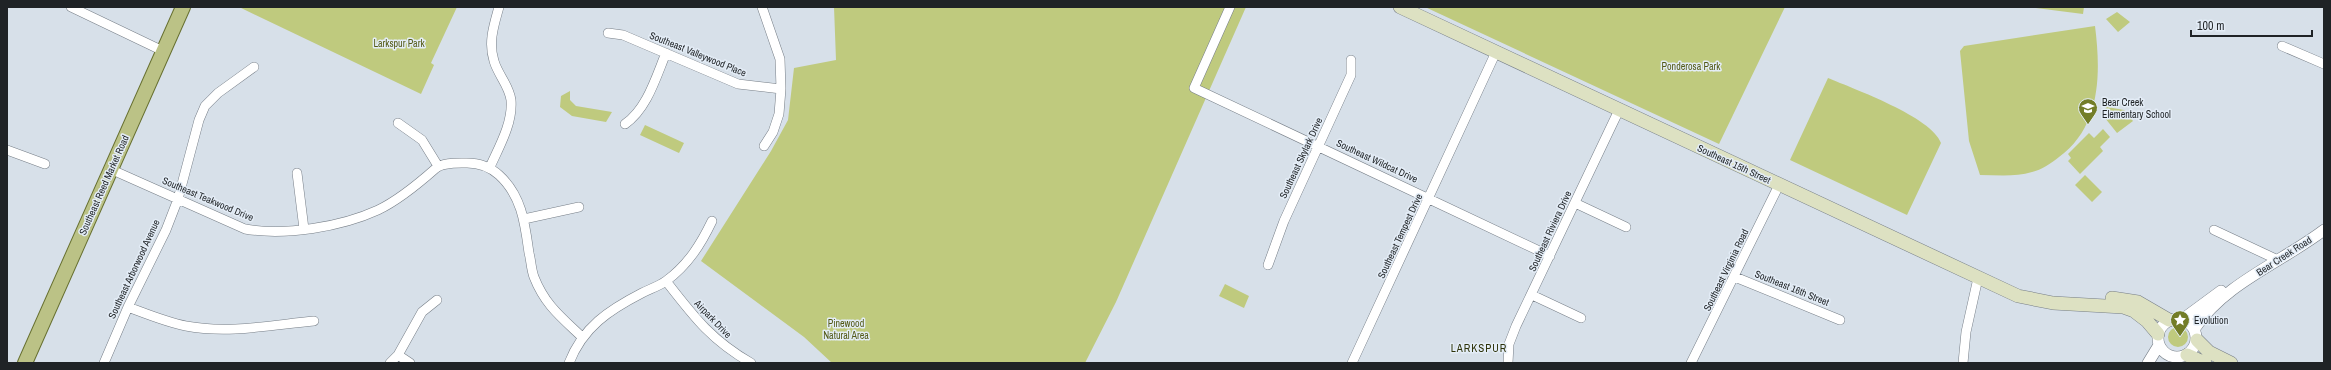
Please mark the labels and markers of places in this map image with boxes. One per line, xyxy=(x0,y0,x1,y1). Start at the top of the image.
place label: Bear Creek Elementary School xyxy=(2102,96,2171,121)
school or university icon: Bear Creek Elementary School xyxy=(2077,97,2099,125)
place icon: Evolution xyxy=(2169,309,2191,337)
place label: Evolution xyxy=(2194,314,2228,327)

